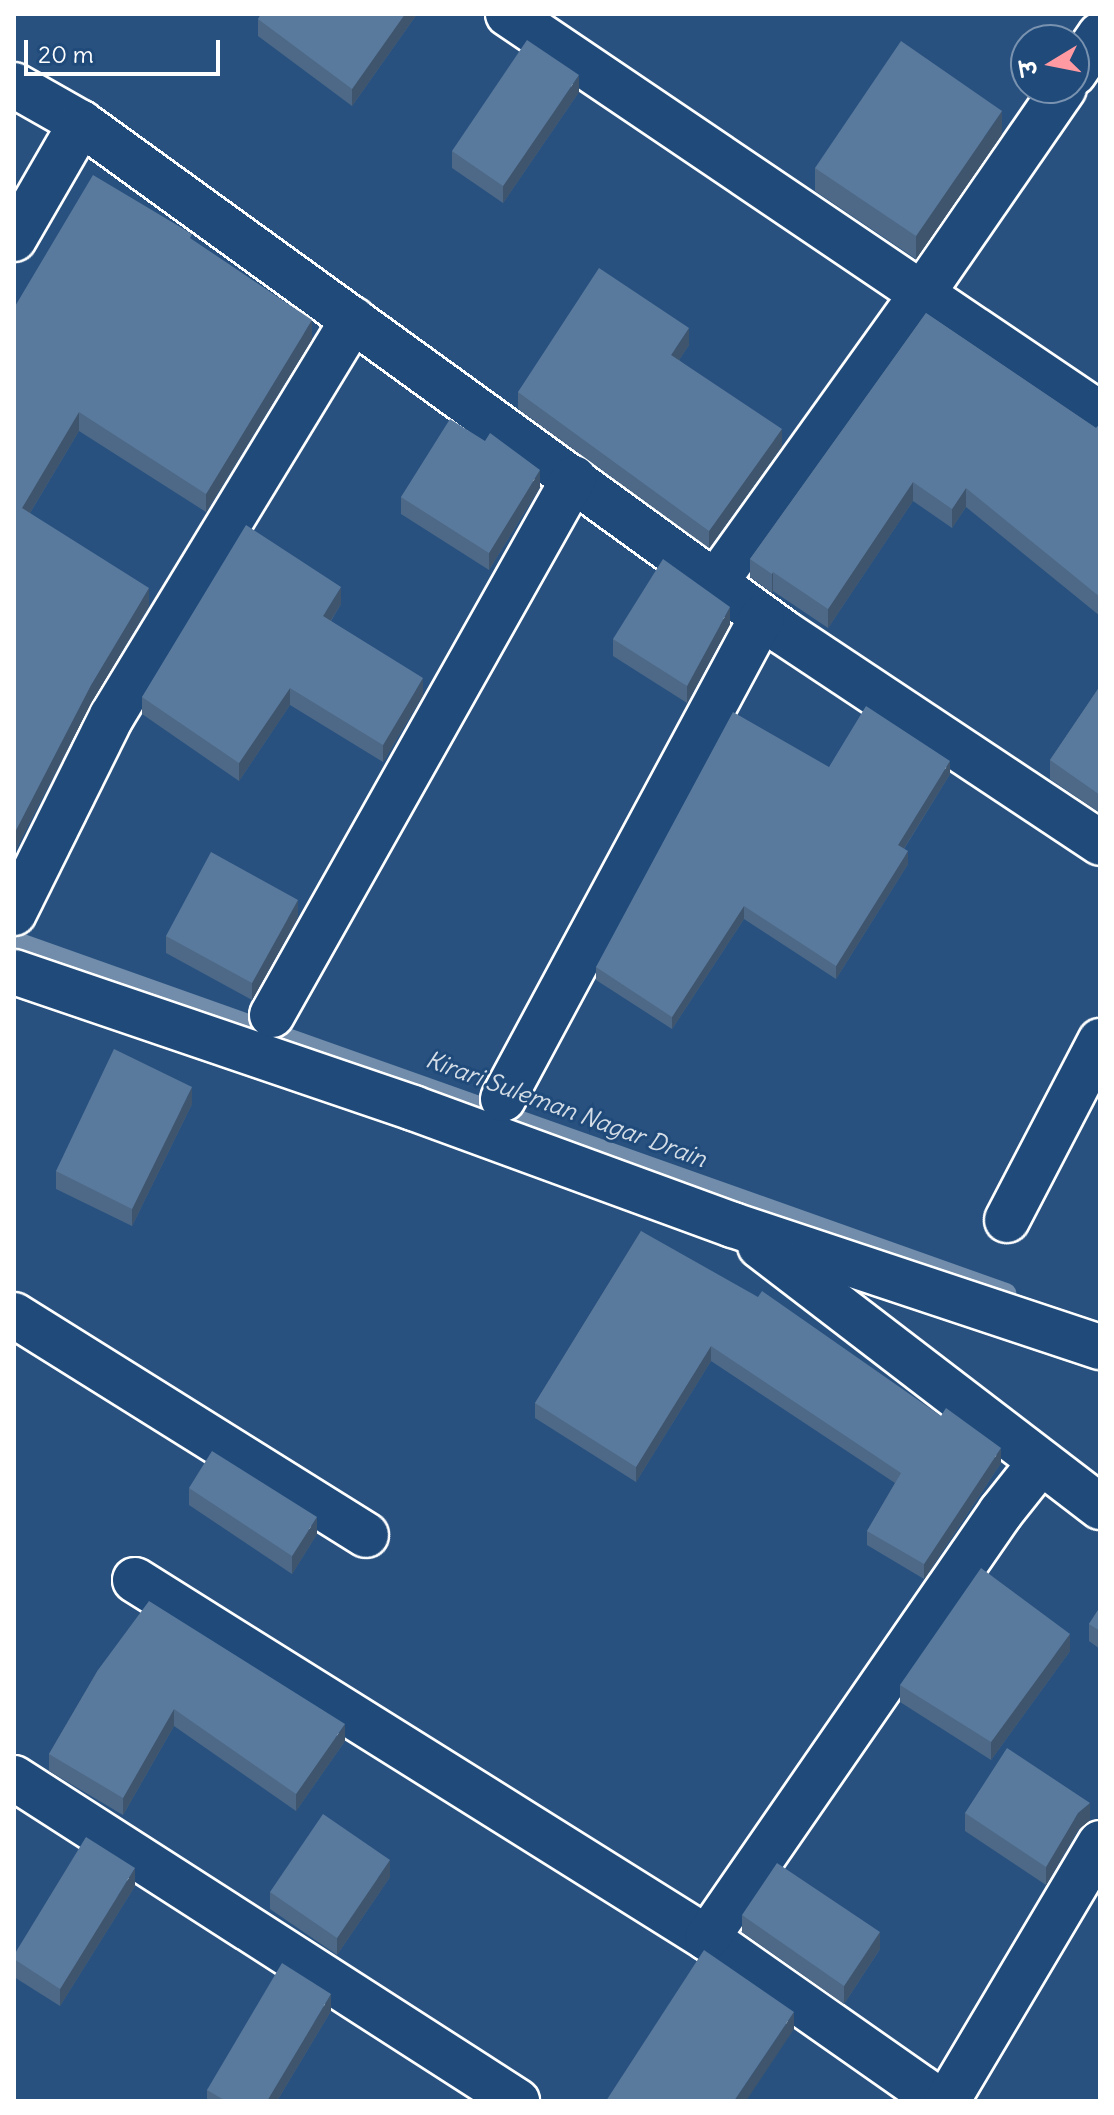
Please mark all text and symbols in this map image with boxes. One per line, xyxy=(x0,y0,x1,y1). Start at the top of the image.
scale bar xyxy=(28,24,224,74)
north arrow xyxy=(1010,24,1090,104)
text: 20 m xyxy=(38,39,94,69)
text: उ xyxy=(1013,58,1043,77)
water label: Kirari Suleman Nagar Drain xyxy=(422,1045,710,1173)

